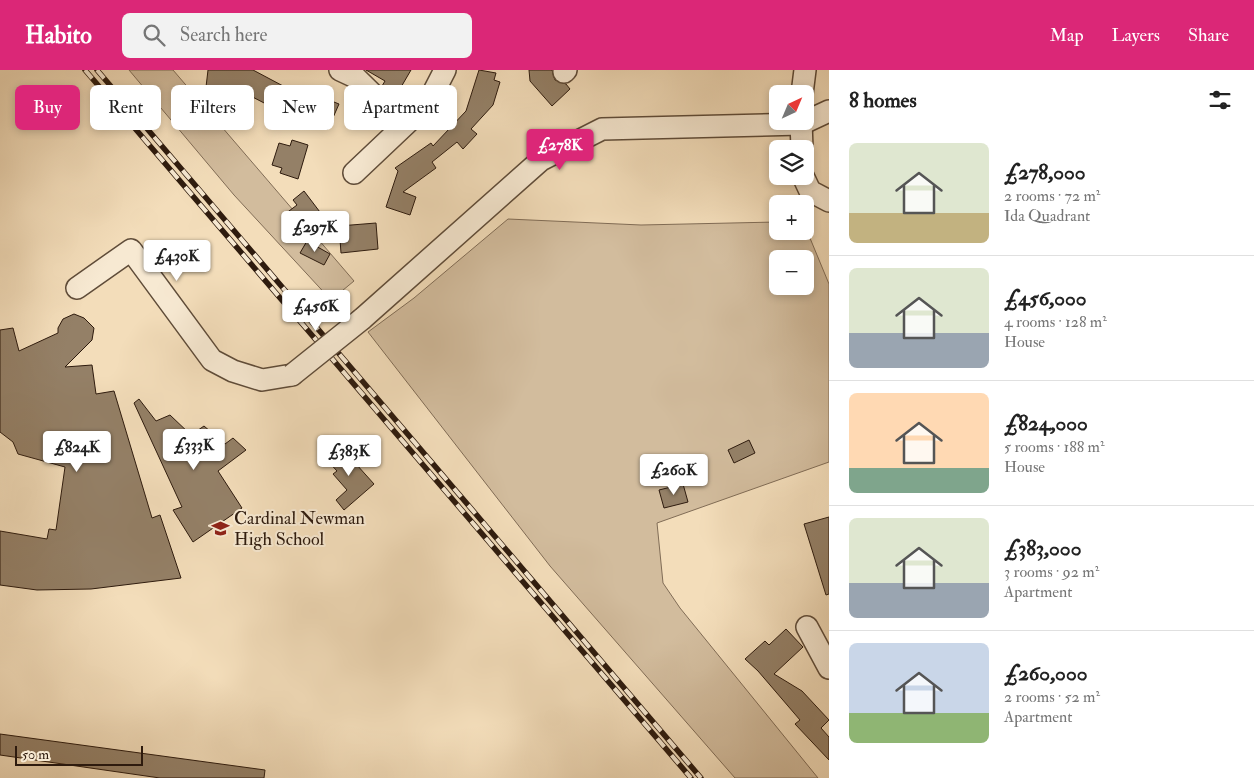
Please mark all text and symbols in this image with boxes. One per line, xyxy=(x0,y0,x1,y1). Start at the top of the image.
search box xyxy=(122,13,472,58)
text: Habito xyxy=(25,20,92,51)
icon: search xyxy=(140,21,168,49)
text: Search here xyxy=(180,23,268,47)
text: Map xyxy=(1050,24,1084,47)
text: Layers xyxy=(1112,24,1160,47)
text: Share xyxy=(1188,24,1229,47)
chip: Buy xyxy=(15,85,80,130)
chip: Rent xyxy=(90,85,161,130)
chip: Filters xyxy=(171,85,254,130)
chip: New xyxy=(264,85,334,130)
chip: Apartment xyxy=(344,85,457,130)
north arrow xyxy=(769,85,814,130)
map controls xyxy=(769,85,814,295)
icon: filters xyxy=(1206,86,1234,114)
text: 8 homes xyxy=(849,87,917,114)
pin: £278K xyxy=(525,128,595,171)
text: £278K xyxy=(538,135,582,155)
button: layers xyxy=(769,140,814,185)
text: £278,000 xyxy=(1004,159,1086,186)
icon: home xyxy=(889,163,949,223)
text: 2 rooms · 72 m² xyxy=(1004,186,1100,206)
button: + xyxy=(769,195,814,240)
text: Ida Quadrant xyxy=(1004,206,1090,226)
pin: £297K xyxy=(280,210,350,253)
text: £297K xyxy=(292,217,338,237)
pin: £430K xyxy=(142,240,212,282)
text: £430K xyxy=(155,246,199,266)
button: − xyxy=(769,250,814,295)
text: £456,000 xyxy=(1004,285,1087,312)
icon: home xyxy=(889,288,949,348)
pin: £456K xyxy=(281,290,351,332)
text: £456K xyxy=(293,296,339,316)
text: 4 rooms · 128 m² xyxy=(1004,312,1107,332)
text: House xyxy=(1004,332,1045,352)
text: £824,000 xyxy=(1004,410,1088,437)
icon: home xyxy=(889,413,949,473)
pin: £333K xyxy=(159,428,229,471)
pin: £824K xyxy=(42,430,112,473)
pin: £383K xyxy=(314,434,384,477)
text: £333K xyxy=(174,435,214,455)
text: £824K xyxy=(54,437,100,457)
text: 5 rooms · 188 m² xyxy=(1004,437,1105,457)
text: £383K xyxy=(328,441,370,461)
pin: £260K xyxy=(639,454,709,496)
text: House xyxy=(1004,457,1045,477)
text: £260K xyxy=(651,460,697,480)
place label: Cardinal Newman High School xyxy=(234,507,365,551)
school or university icon: Cardinal Newman High School xyxy=(210,518,230,538)
text: £383,000 xyxy=(1004,535,1081,562)
icon: home xyxy=(889,538,949,598)
text: 3 rooms · 92 m² xyxy=(1004,562,1099,582)
text: Apartment xyxy=(1004,582,1072,602)
text: £260,000 xyxy=(1004,660,1087,687)
icon: home xyxy=(889,663,949,723)
text: 2 rooms · 52 m² xyxy=(1004,687,1100,707)
text: Apartment xyxy=(1004,707,1072,727)
scale bar xyxy=(15,743,142,766)
text: 50 m xyxy=(22,746,49,763)

